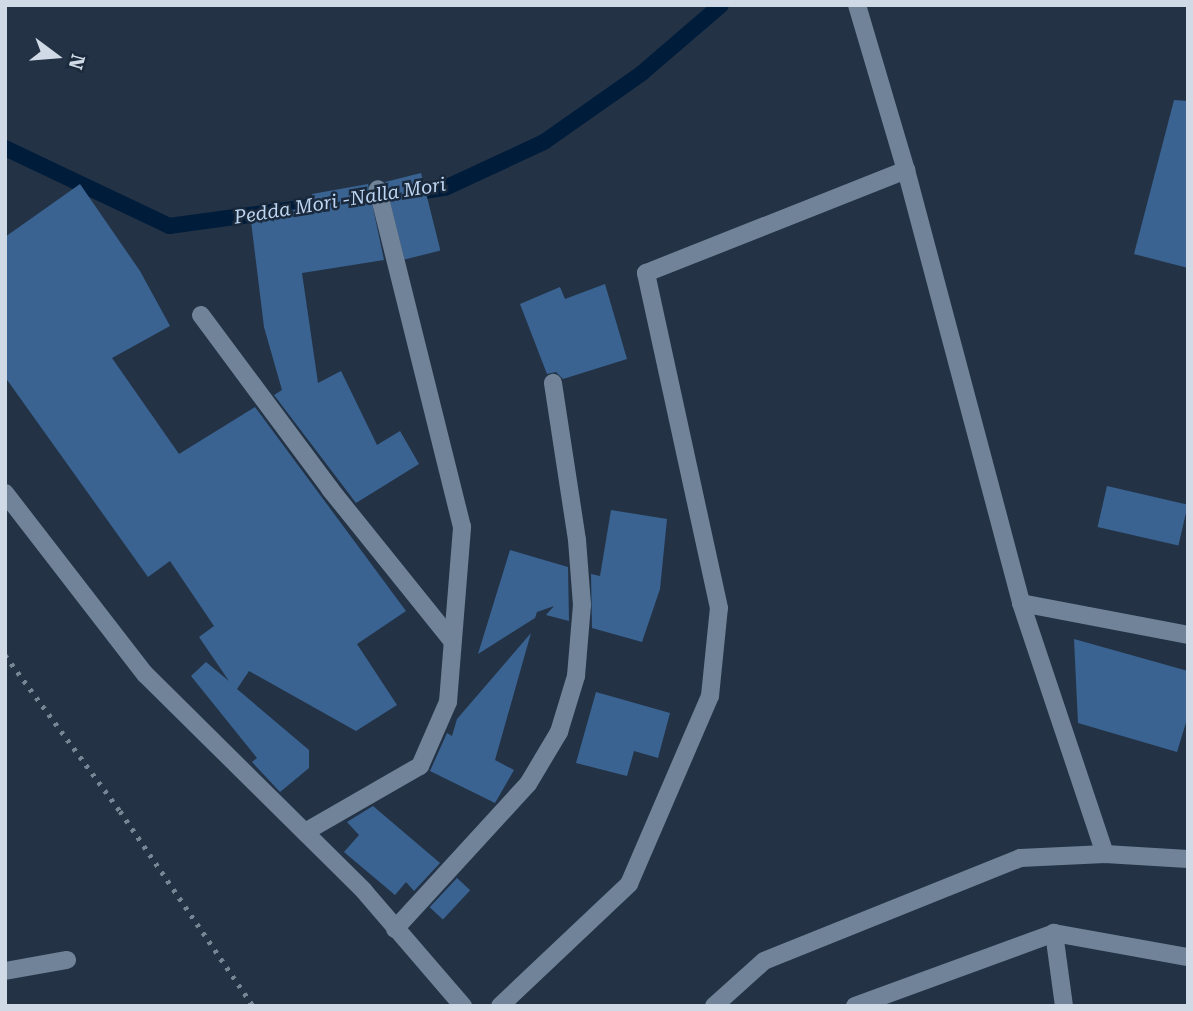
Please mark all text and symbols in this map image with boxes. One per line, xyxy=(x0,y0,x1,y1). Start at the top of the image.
north arrow xyxy=(21,21,91,91)
text: N xyxy=(64,52,90,72)
water label: Pedda Mori -Nalla Mori xyxy=(232,173,448,229)

